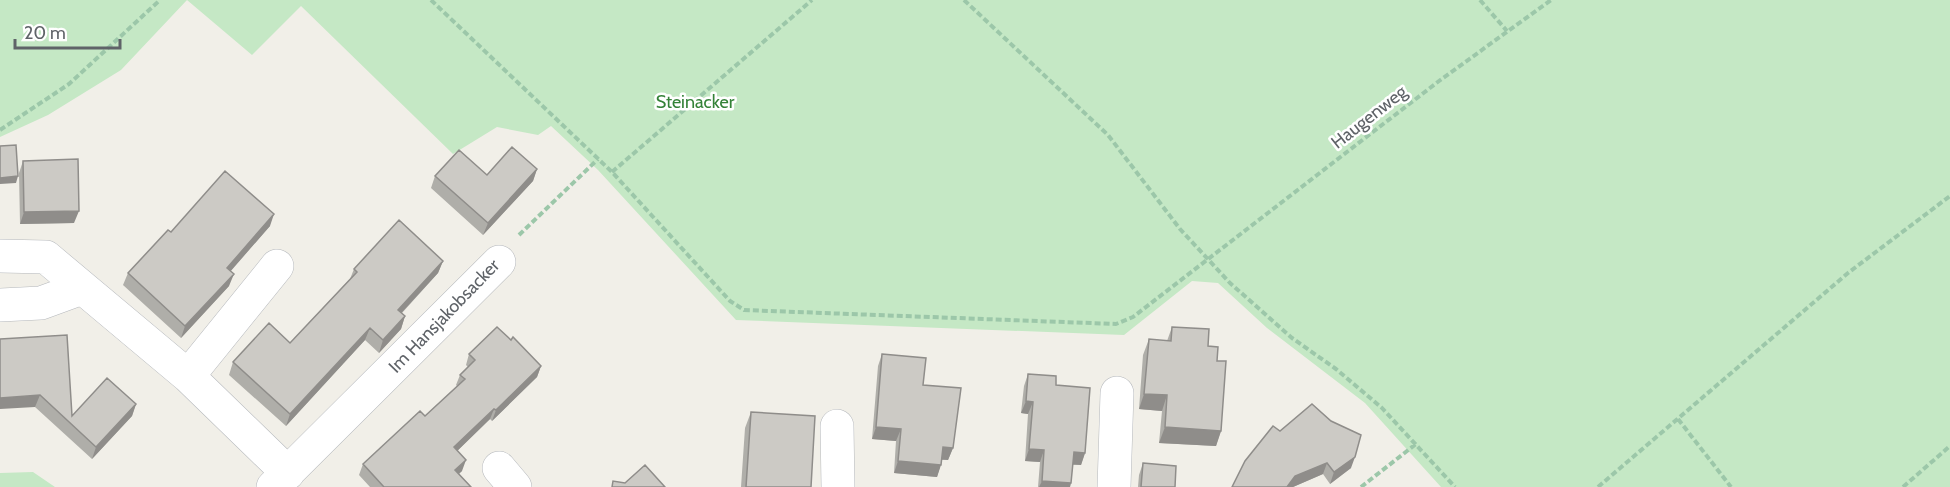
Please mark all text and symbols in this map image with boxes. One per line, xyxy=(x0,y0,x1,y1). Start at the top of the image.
scale bar xyxy=(15,12,120,50)
text: 20 m xyxy=(24,22,66,44)
street label: Haugenweg xyxy=(1327,80,1412,153)
park label: Steinacker xyxy=(656,91,735,113)
street label: Im Hansjakobsacker xyxy=(384,254,504,378)

